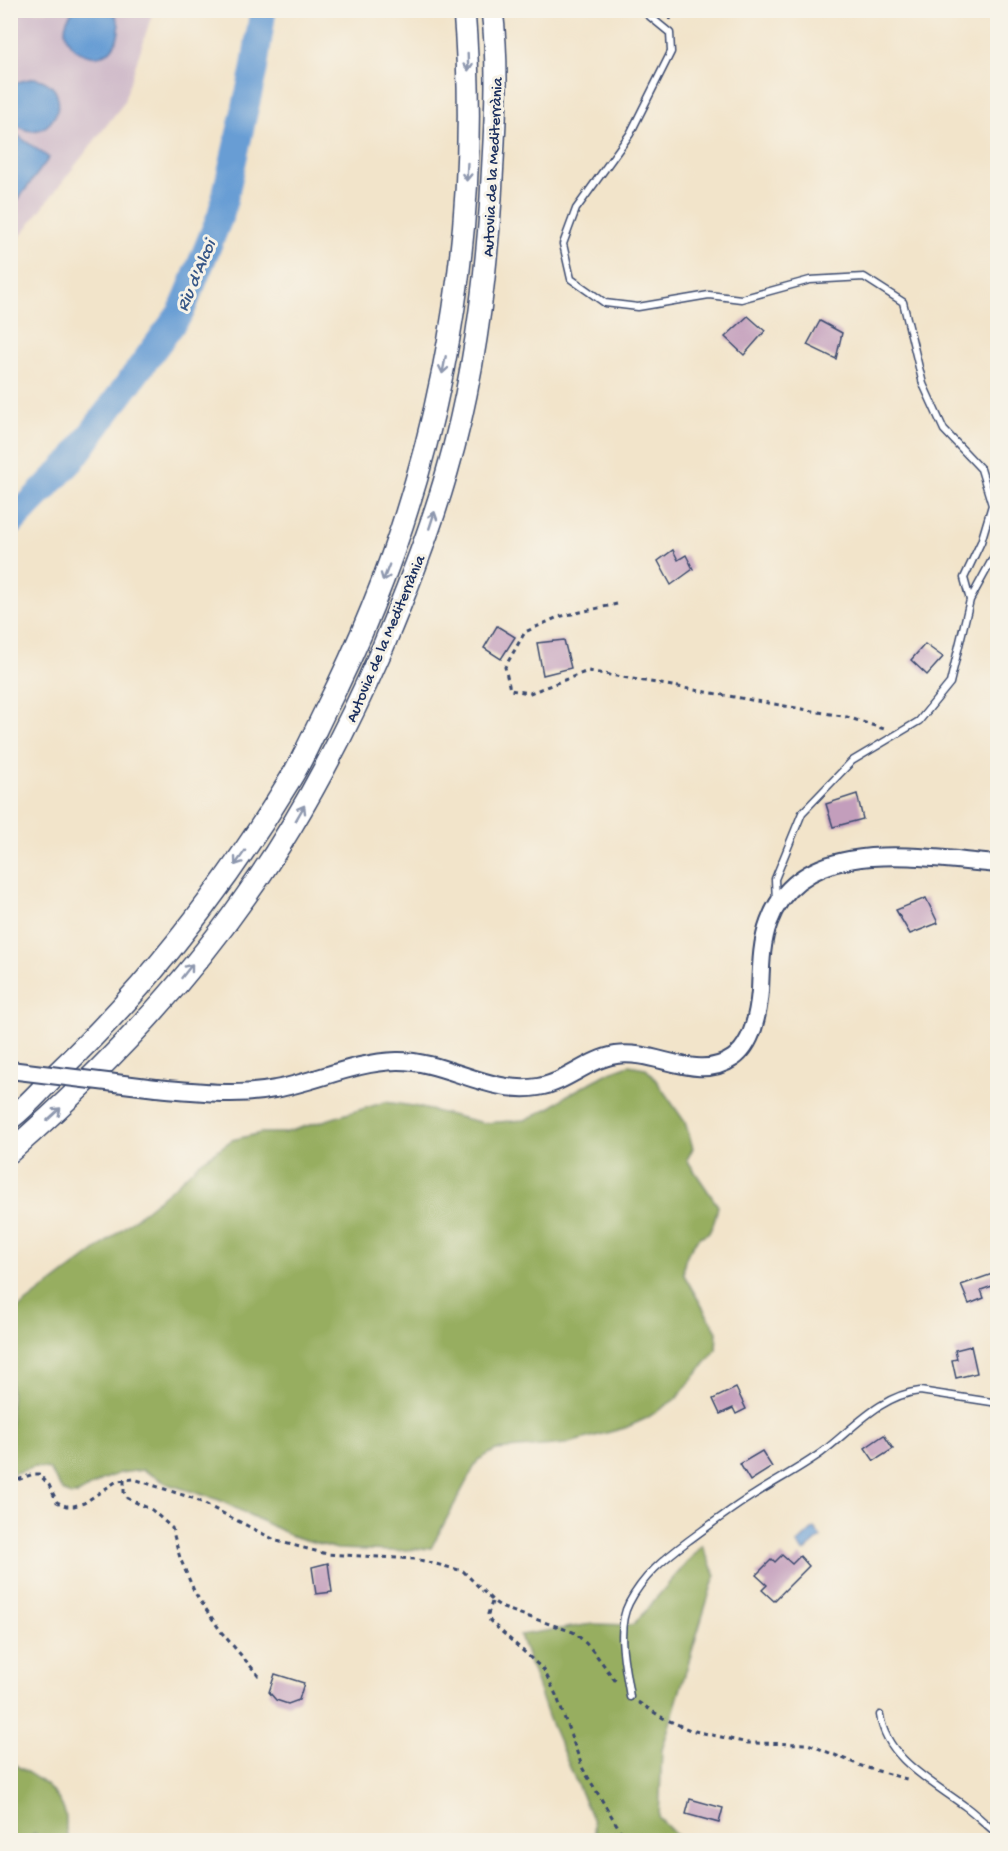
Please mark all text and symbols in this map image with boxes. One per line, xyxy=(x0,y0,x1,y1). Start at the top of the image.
one-way arrow xyxy=(462,51,474,71)
street label: Autovia de la Mediterrània xyxy=(480,76,509,257)
one-way arrow xyxy=(462,162,473,182)
water label: Riu d'Alcoi xyxy=(173,235,222,315)
one-way arrow xyxy=(438,355,449,375)
one-way arrow xyxy=(427,511,438,530)
street label: Autovia de la Mediterrània xyxy=(343,552,432,726)
one-way arrow xyxy=(379,563,390,582)
one-way arrow xyxy=(295,804,306,822)
one-way arrow xyxy=(234,850,246,866)
one-way arrow xyxy=(181,964,194,980)
one-way arrow xyxy=(46,1107,61,1121)

